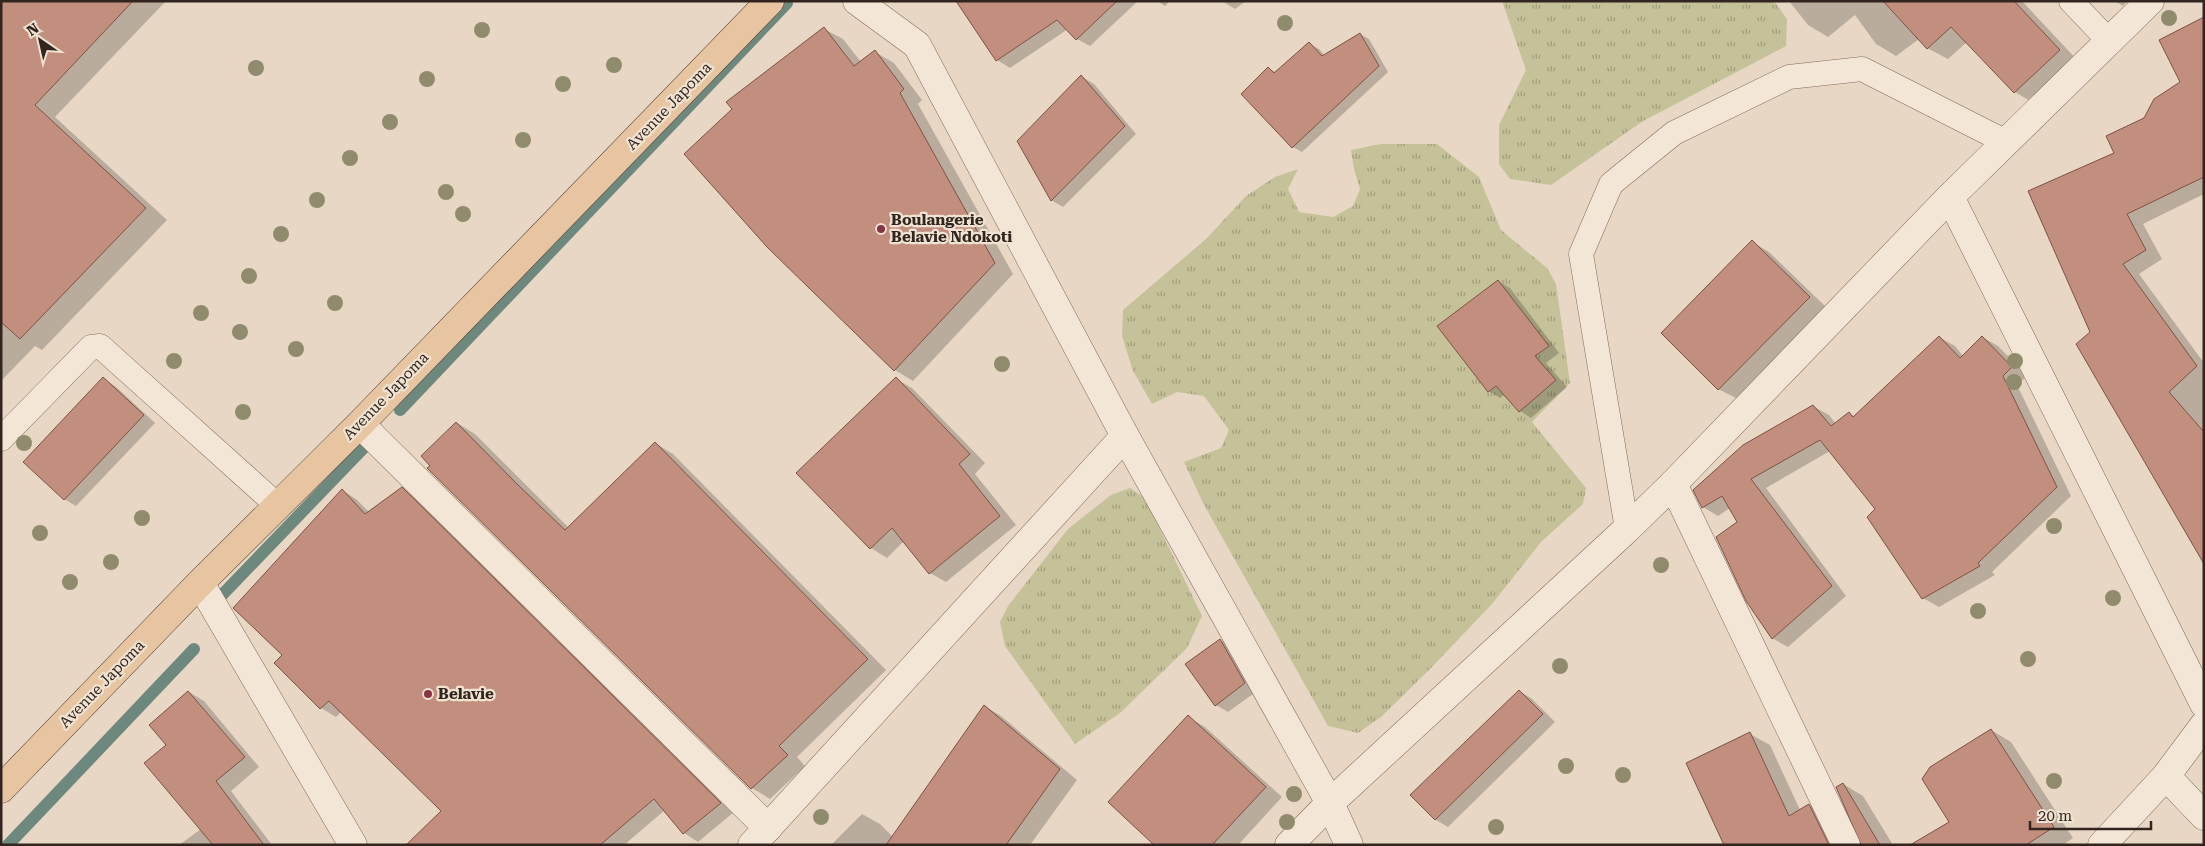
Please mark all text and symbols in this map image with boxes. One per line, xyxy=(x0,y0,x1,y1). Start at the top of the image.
north arrow xyxy=(15,15,65,65)
text: N xyxy=(24,19,42,39)
street label: Avenue Japoma xyxy=(623,59,715,153)
place label: Boulangerie Belavie Ndokoti xyxy=(891,211,1012,246)
marker: Boulangerie Belavie Ndokoti xyxy=(875,223,887,235)
street label: Avenue Japoma xyxy=(340,349,432,443)
street label: Avenue Japoma xyxy=(56,637,148,731)
place label: Belavie xyxy=(438,685,494,703)
marker: Belavie xyxy=(422,688,434,700)
scale bar xyxy=(2030,798,2151,830)
text: 20 m xyxy=(2038,807,2073,825)

